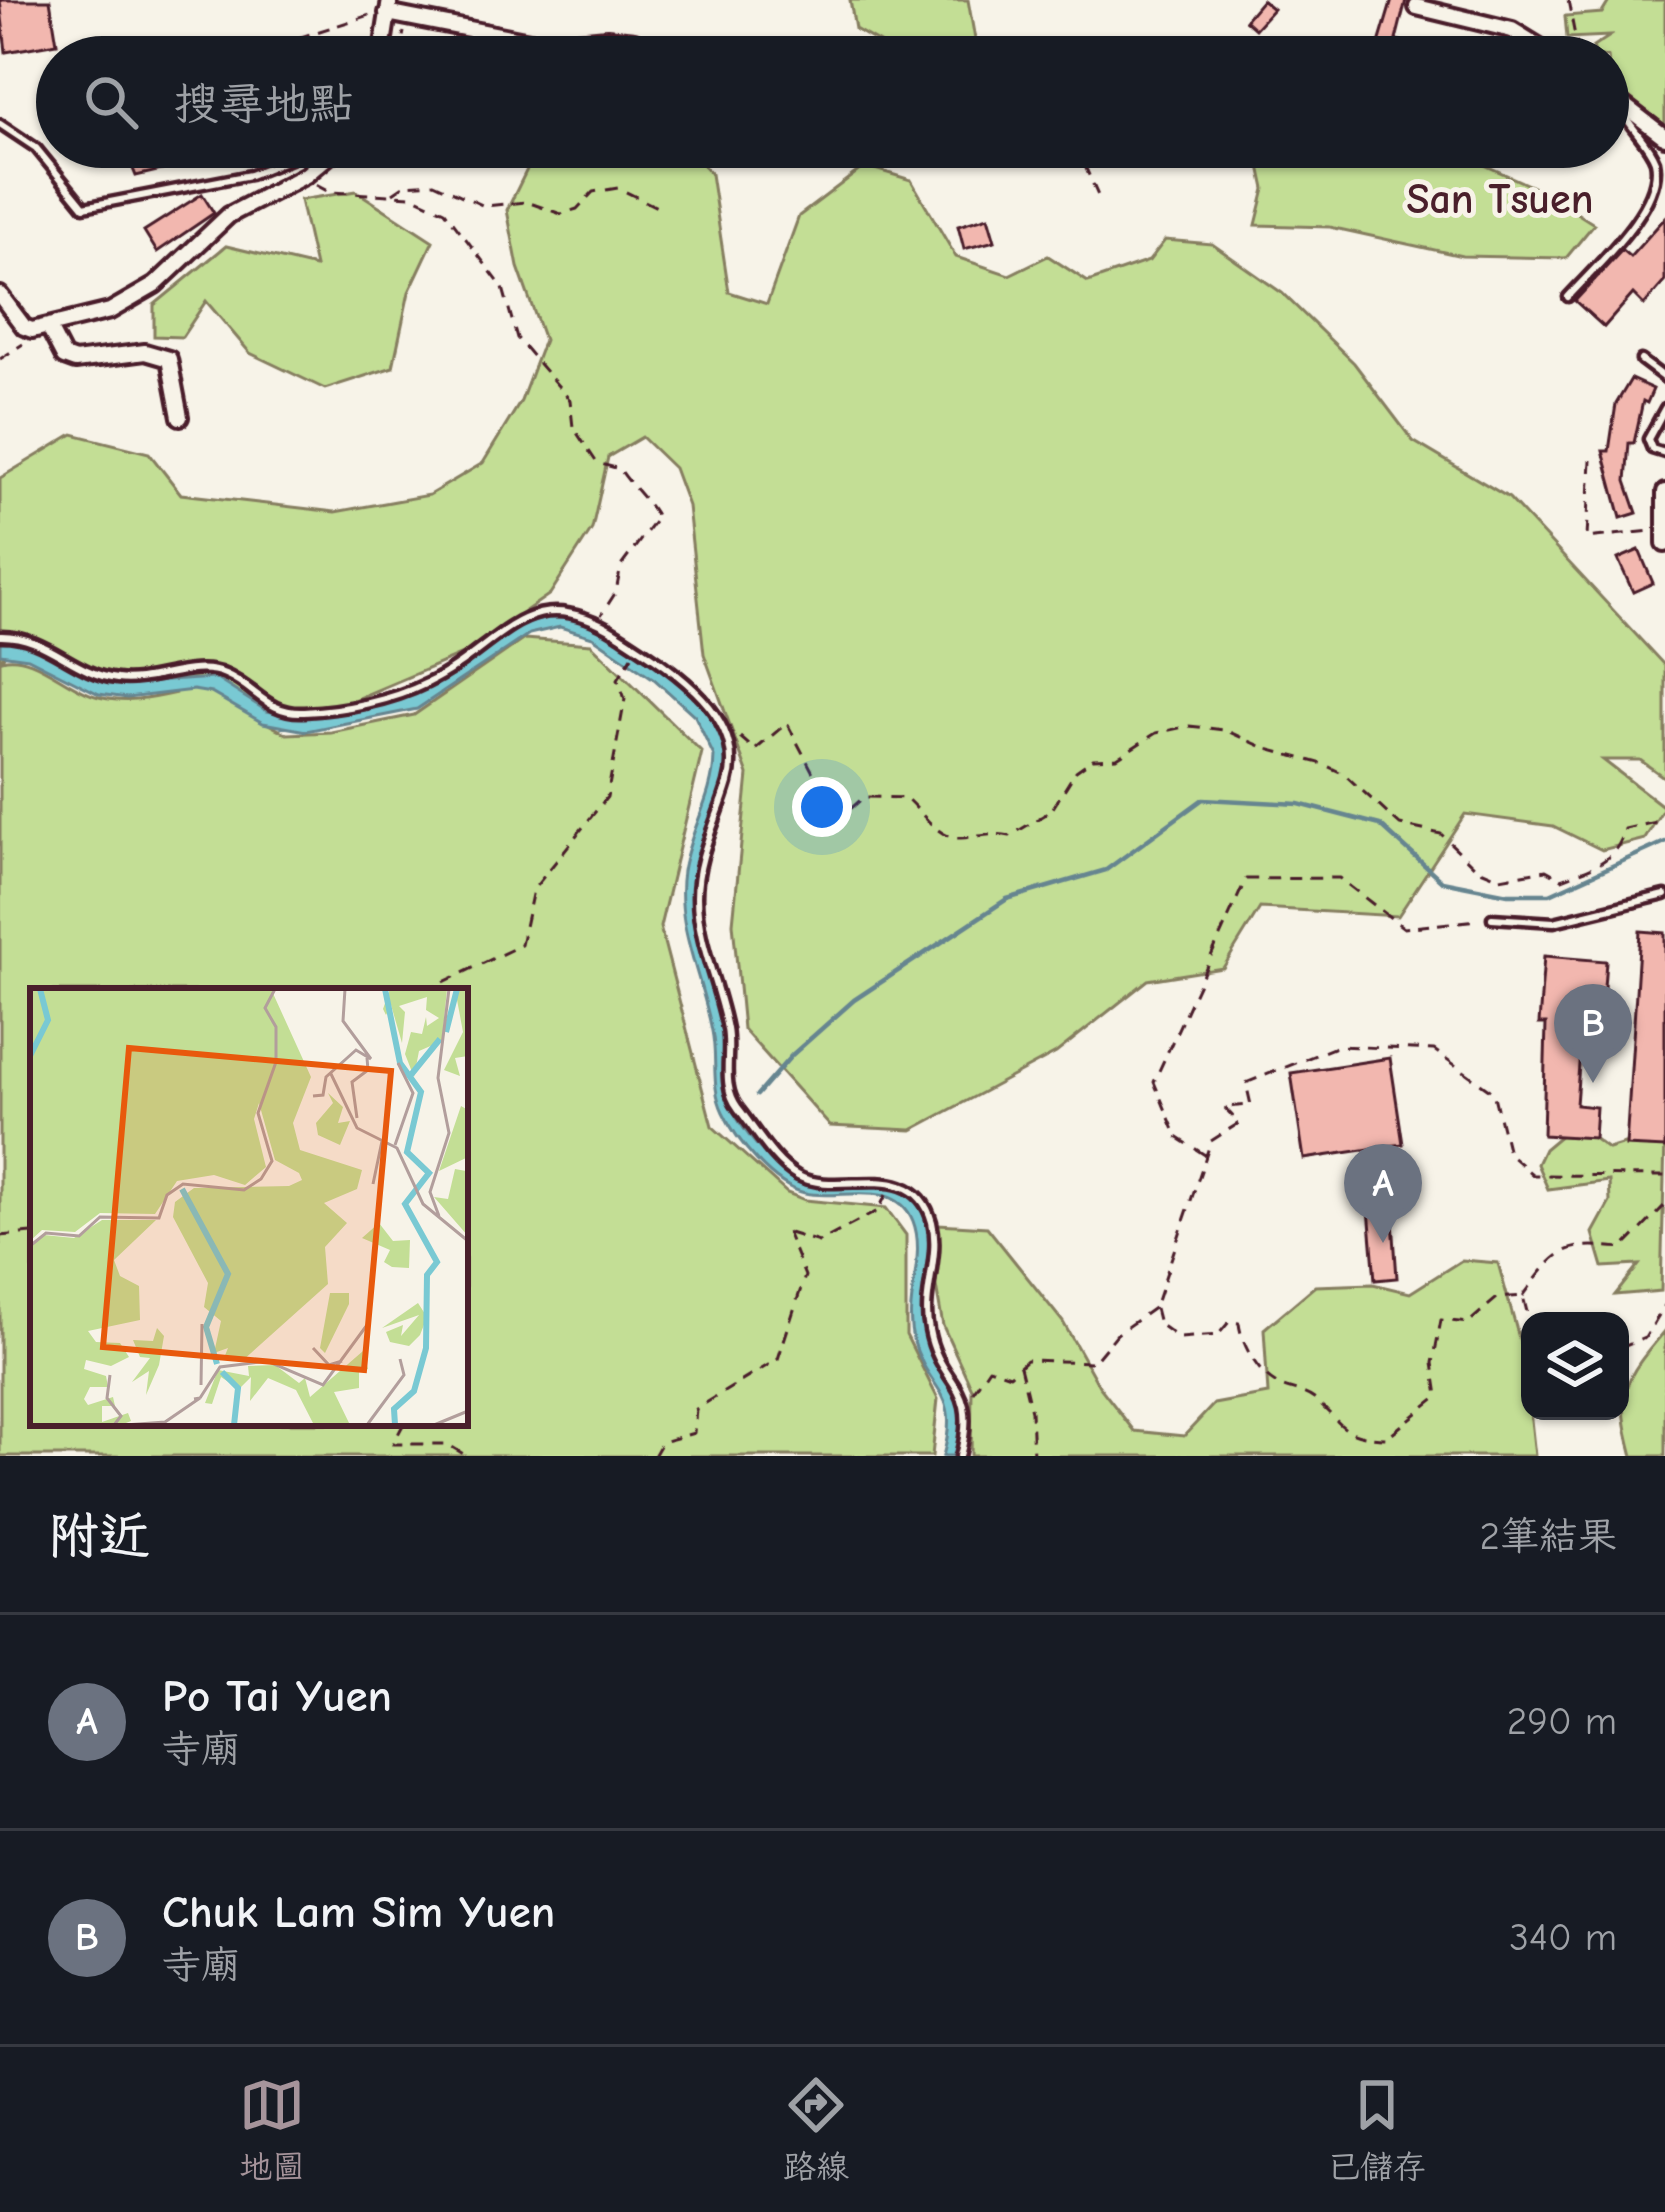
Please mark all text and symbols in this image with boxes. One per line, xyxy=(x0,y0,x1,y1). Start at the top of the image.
search box xyxy=(36,36,1629,168)
icon: search xyxy=(78,69,144,135)
text: 搜尋地點 xyxy=(174,78,354,130)
district label: San Tsuen xyxy=(1406,175,1594,224)
your location xyxy=(792,777,852,837)
pin: B xyxy=(1554,984,1632,1083)
inset map xyxy=(30,988,468,1426)
pin: A xyxy=(1344,1144,1422,1243)
map controls xyxy=(1521,1312,1629,1420)
button: layers xyxy=(1521,1312,1629,1420)
text: 附近 xyxy=(48,1507,150,1566)
text: 2筆結果 xyxy=(1480,1514,1617,1559)
text: Po Tai Yuen xyxy=(162,1670,392,1722)
text: A xyxy=(76,1699,98,1744)
text: 290 m xyxy=(1507,1699,1617,1744)
text: 寺廟 xyxy=(162,1727,240,1772)
text: Chuk Lam Sim Yuen xyxy=(162,1886,555,1938)
text: B xyxy=(75,1915,99,1960)
text: 340 m xyxy=(1509,1915,1617,1960)
text: 寺廟 xyxy=(162,1943,240,1988)
tab: 地圖 xyxy=(239,2072,305,2187)
tab: 路線 xyxy=(783,2072,849,2187)
tab: 已儲存 xyxy=(1327,2072,1426,2187)

